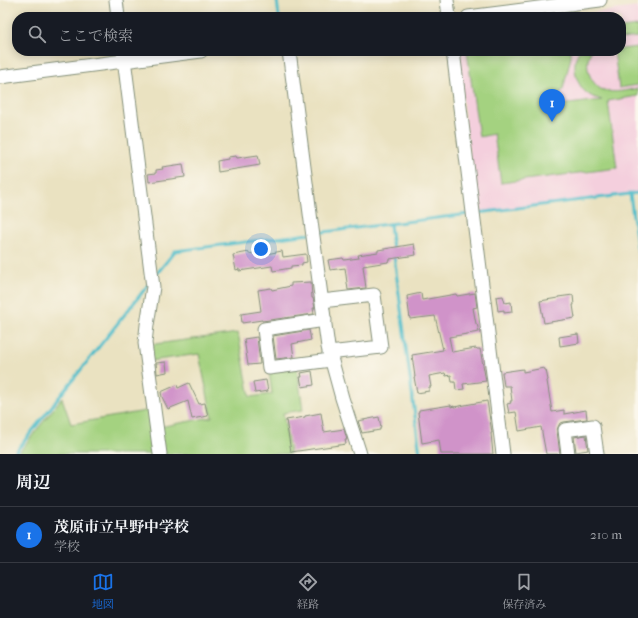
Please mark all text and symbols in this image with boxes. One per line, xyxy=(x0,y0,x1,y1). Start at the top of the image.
search box xyxy=(12,12,626,56)
icon: search xyxy=(26,23,48,45)
text: ここで検索 xyxy=(58,27,133,45)
pin: 1 xyxy=(539,89,565,122)
your location xyxy=(251,239,271,259)
text: 周辺 xyxy=(16,472,50,492)
text: 茂原市立早野中学校 xyxy=(54,518,189,536)
text: 1 xyxy=(27,527,31,542)
text: 210 m xyxy=(590,527,622,542)
text: 学校 xyxy=(54,539,80,554)
tab: 地図 xyxy=(92,571,114,611)
tab: 経路 xyxy=(297,571,319,611)
tab: 保存済み xyxy=(502,571,546,611)

